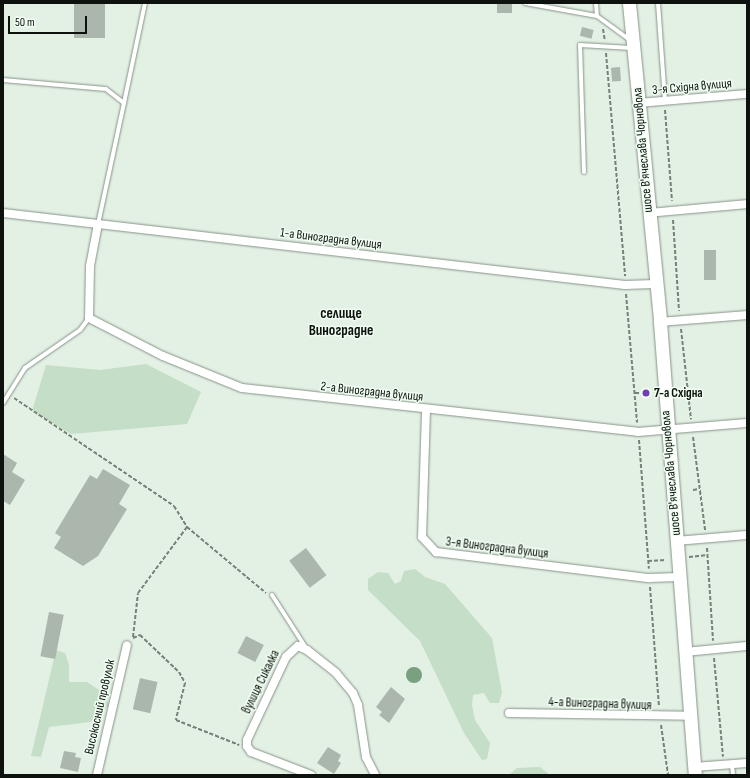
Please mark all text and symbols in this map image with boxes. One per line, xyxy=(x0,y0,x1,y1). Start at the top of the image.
scale bar xyxy=(10,8,89,34)
text: 50 m xyxy=(15,15,35,30)
street label: 3-я Східна вулиця xyxy=(652,76,732,98)
street label: шосе В'ячеслава Чорновола xyxy=(630,87,656,213)
street label: 1-а Виноградна вулиця xyxy=(279,225,383,253)
district label: селище Виноградне xyxy=(309,304,373,339)
street label: 2-а Виноградна вулиця xyxy=(320,379,424,405)
place label: 7-а Східна xyxy=(654,385,703,401)
marker: 7-а Східна xyxy=(641,388,651,398)
street label: шосе В'ячеслава Чорновола xyxy=(658,410,684,536)
street label: 3-я Виноградна вулиця xyxy=(445,534,549,562)
street label: вулиця Сикалка xyxy=(239,648,283,716)
street label: Високосний провулок xyxy=(81,658,119,756)
street label: 4-а Виноградна вулиця xyxy=(548,694,652,714)

